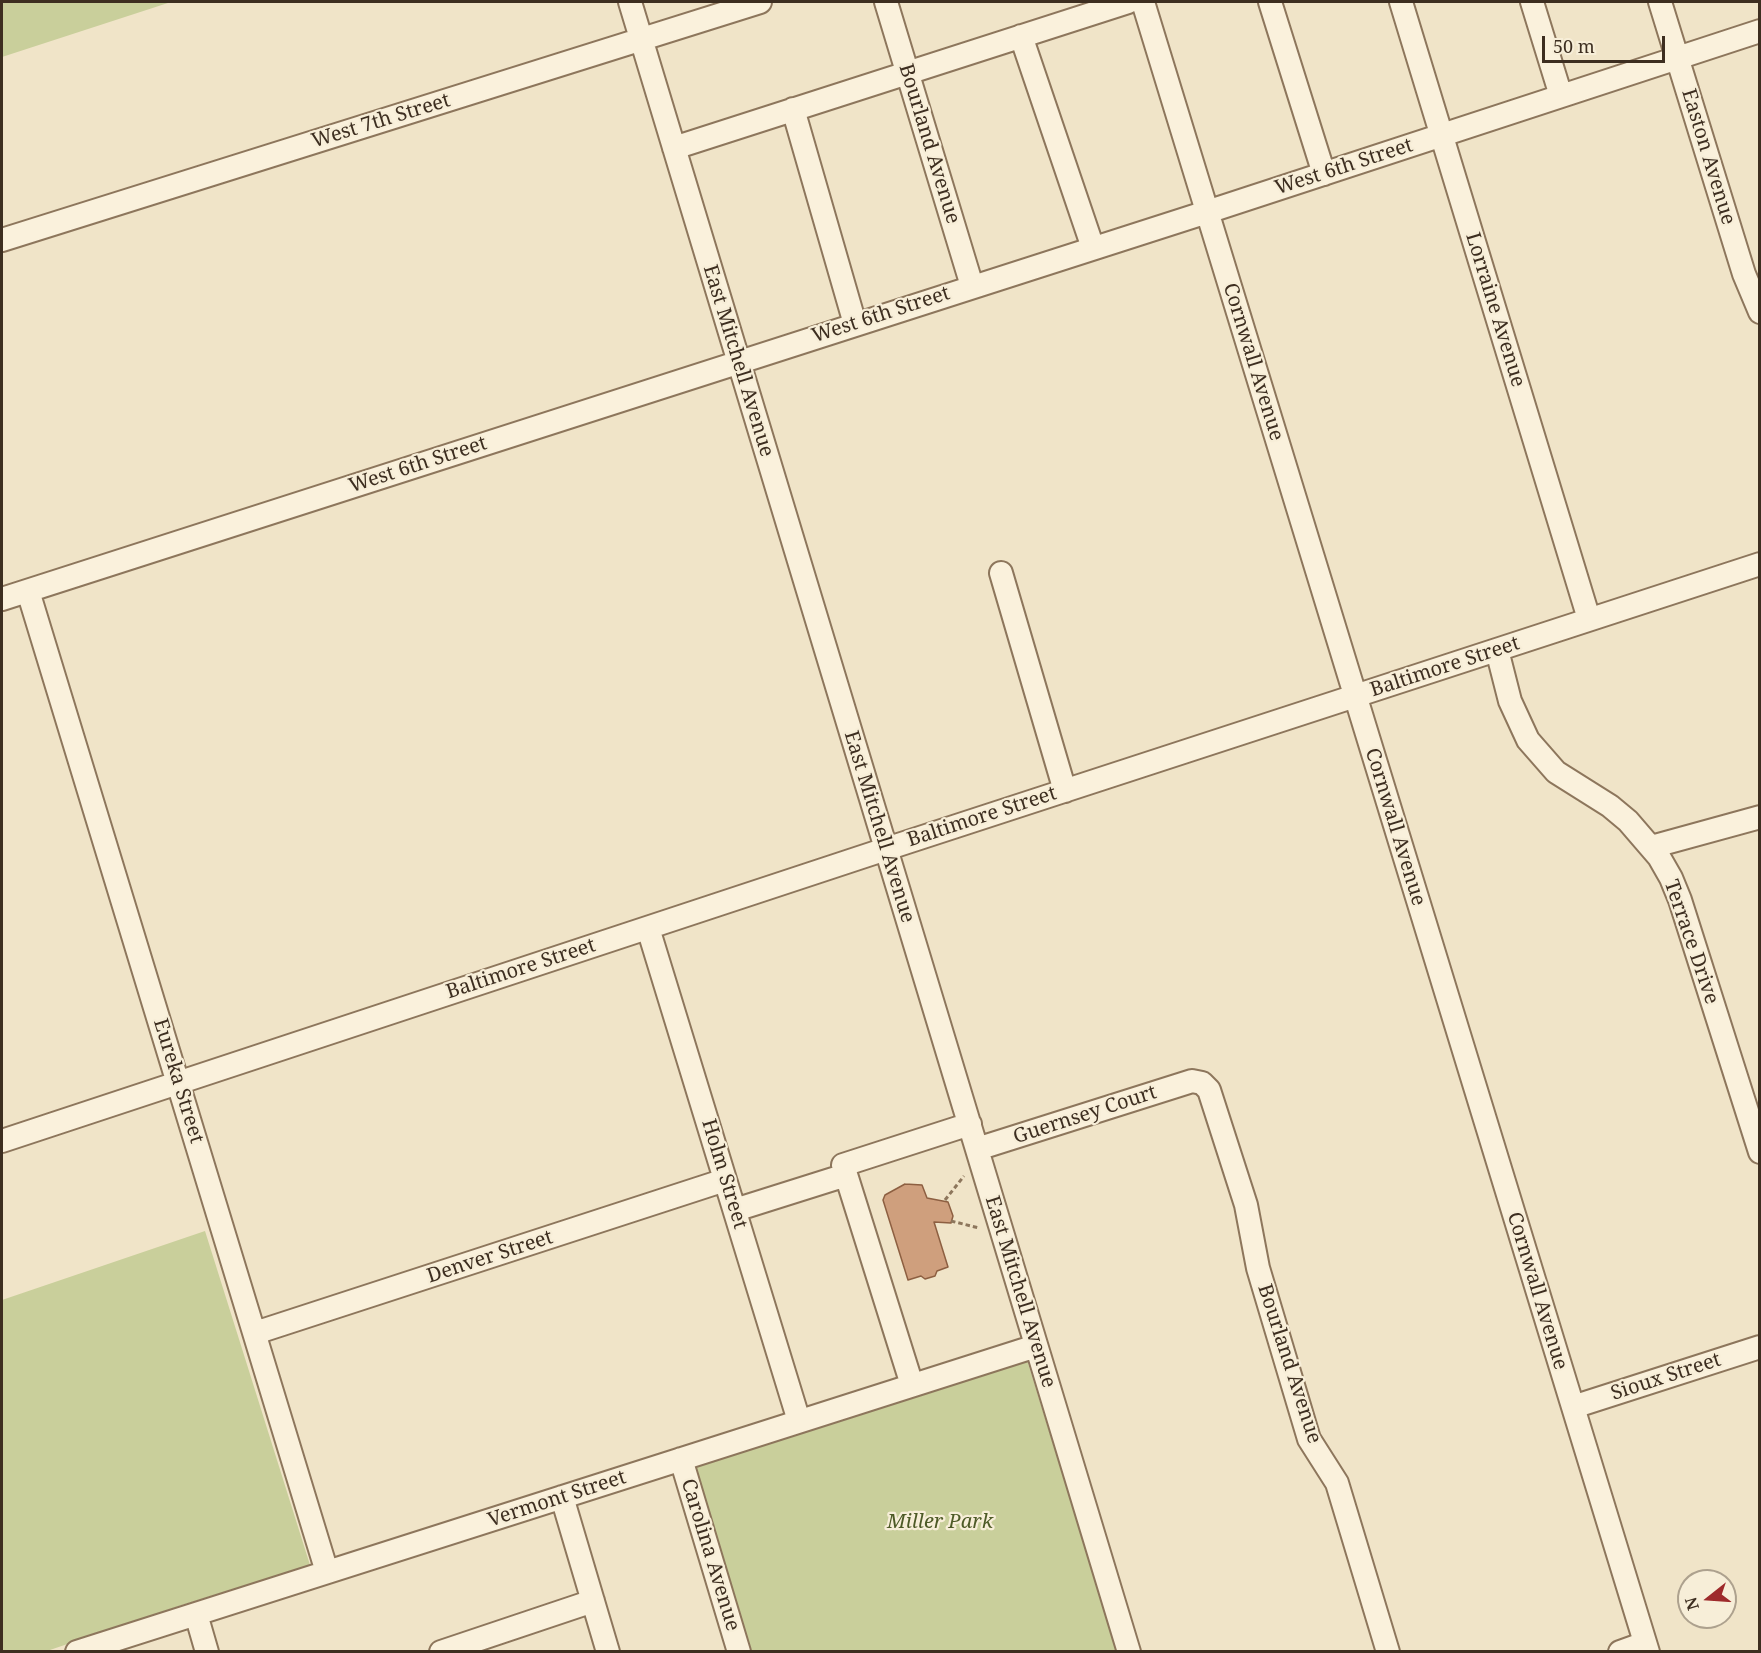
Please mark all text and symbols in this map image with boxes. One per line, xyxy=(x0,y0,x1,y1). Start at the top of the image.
scale bar xyxy=(1545,24,1668,62)
text: 50 m xyxy=(1553,34,1595,58)
street label: Bourland Avenue xyxy=(893,61,965,227)
street label: Easton Avenue xyxy=(1676,86,1740,228)
street label: West 7th Street xyxy=(309,89,453,153)
street label: West 6th Street xyxy=(1272,133,1416,201)
street label: Lorraine Avenue xyxy=(1460,230,1530,390)
street label: East Mitchell Avenue xyxy=(697,262,779,460)
street label: Cornwall Avenue xyxy=(1218,280,1288,444)
street label: West 6th Street xyxy=(809,281,953,349)
street label: West 6th Street xyxy=(346,431,490,499)
street label: Baltimore Street xyxy=(1367,632,1523,702)
street label: East Mitchell Avenue xyxy=(838,728,920,926)
street label: Cornwall Avenue xyxy=(1360,745,1430,909)
street label: Baltimore Street xyxy=(904,782,1060,852)
street label: Terrace Drive xyxy=(1658,877,1724,1007)
street label: Baltimore Street xyxy=(443,934,599,1004)
street label: Eureka Street xyxy=(148,1016,208,1146)
street label: Guernsey Court xyxy=(1010,1081,1160,1149)
street label: Holm Street xyxy=(696,1116,752,1232)
street label: East Mitchell Avenue xyxy=(979,1193,1061,1391)
street label: Cornwall Avenue xyxy=(1502,1209,1572,1373)
street label: Denver Street xyxy=(424,1225,556,1289)
street label: Bourland Avenue xyxy=(1252,1281,1326,1447)
street label: Sioux Street xyxy=(1608,1348,1724,1406)
street label: Vermont Street xyxy=(485,1465,629,1533)
street label: Carolina Avenue xyxy=(675,1476,745,1634)
park label: Miller Park xyxy=(887,1510,993,1534)
north arrow xyxy=(1677,1569,1737,1629)
text: N xyxy=(1679,1594,1704,1613)

